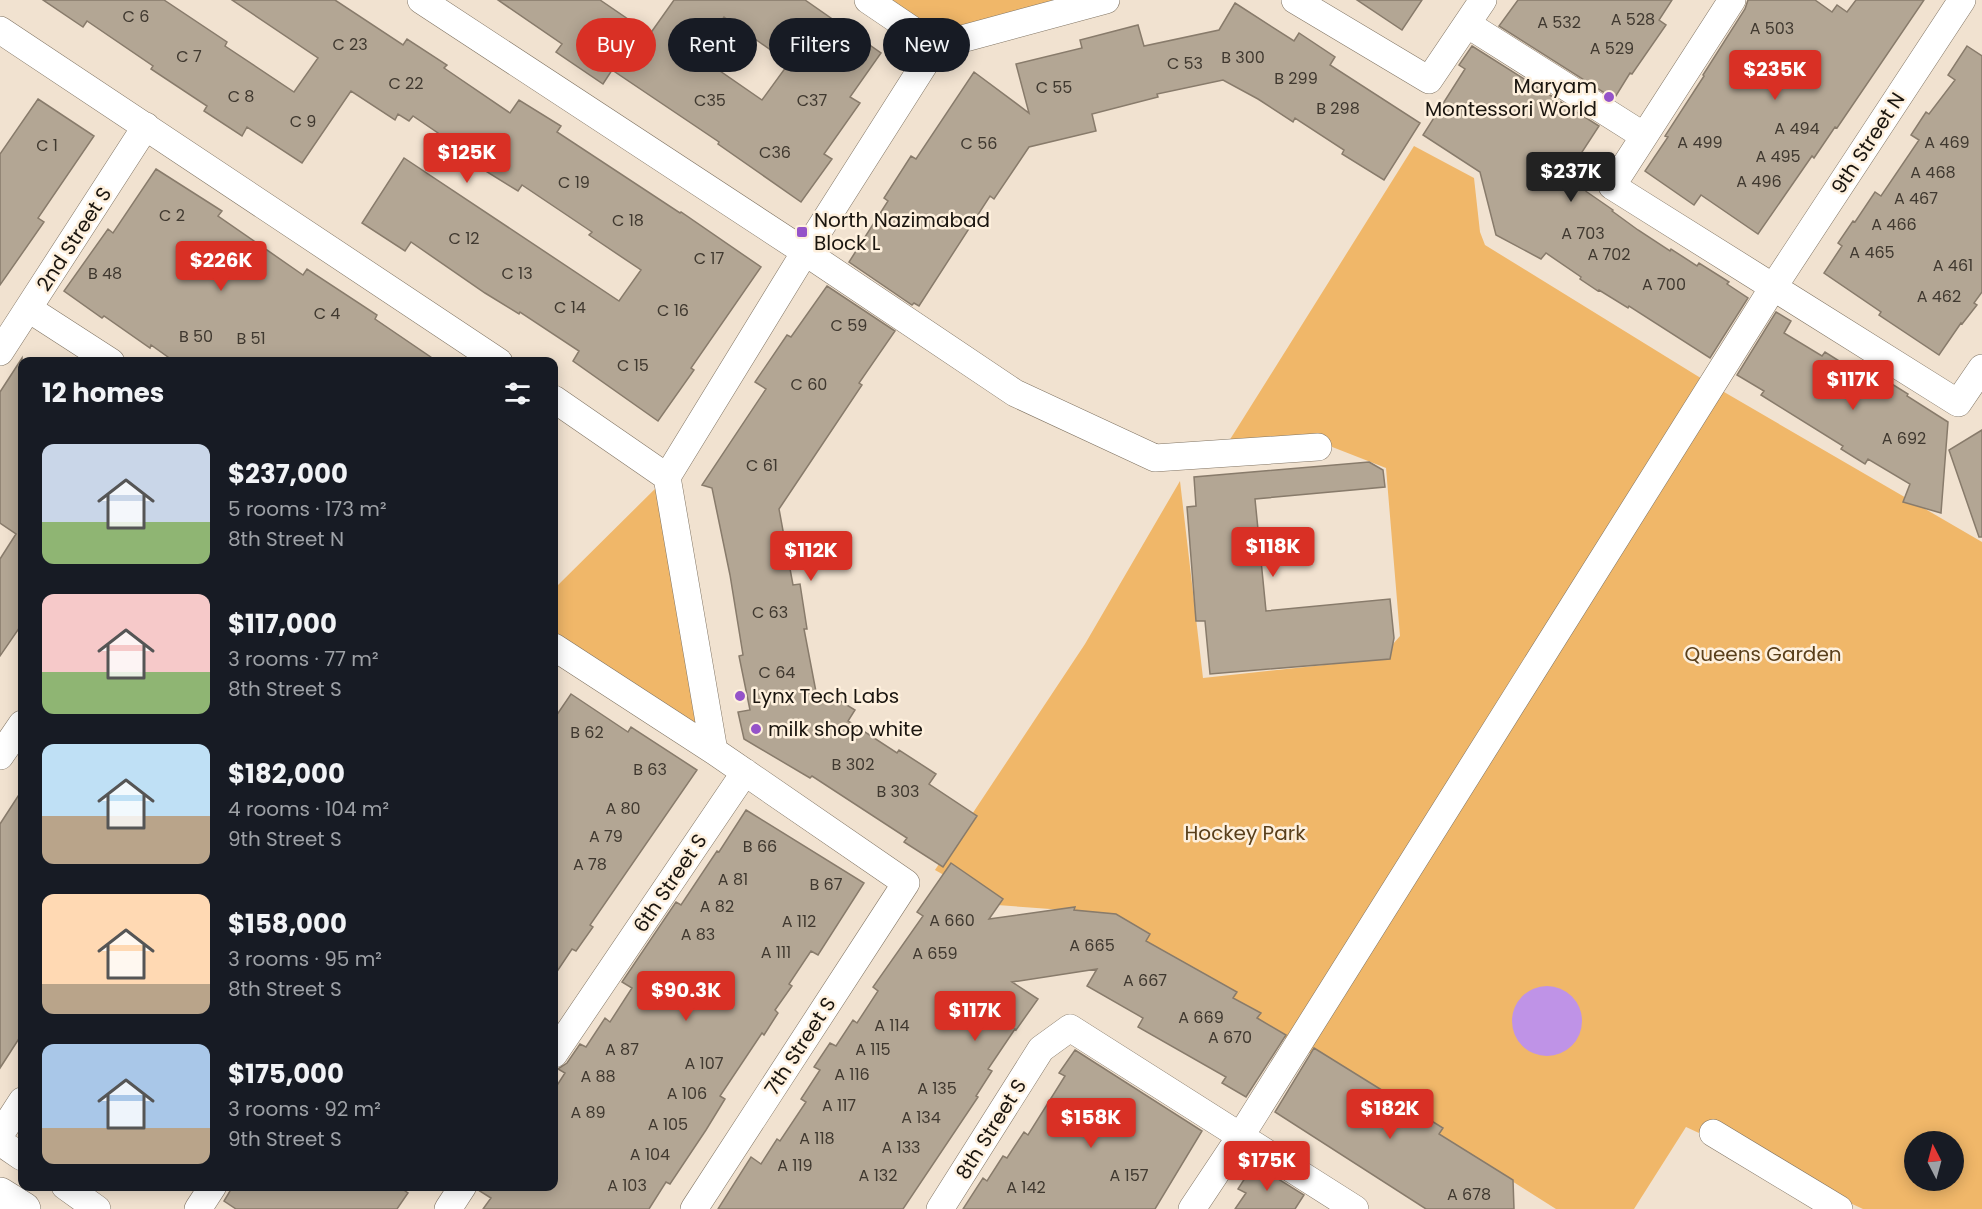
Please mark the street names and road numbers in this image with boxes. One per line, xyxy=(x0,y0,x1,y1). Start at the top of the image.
street label: 9th Street N xyxy=(1825,87,1911,199)
street label: 2nd Street S xyxy=(30,182,118,296)
street label: 6th Street S xyxy=(627,828,713,938)
street label: 7th Street S xyxy=(758,991,842,1101)
street label: 8th Street S xyxy=(949,1073,1033,1185)

